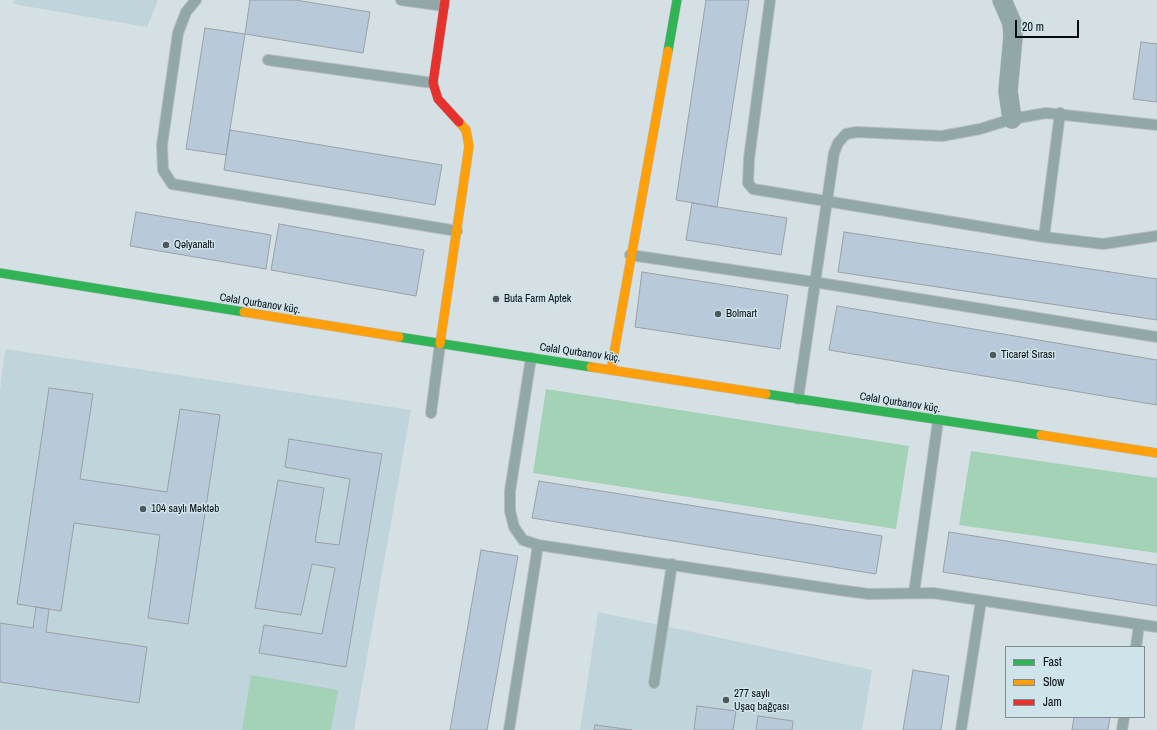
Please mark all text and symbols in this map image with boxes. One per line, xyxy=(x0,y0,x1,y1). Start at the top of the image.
scale bar xyxy=(1017,12,1081,38)
text: 20 m xyxy=(1022,19,1044,35)
place label: Qəlyanaltı xyxy=(174,238,215,252)
marker: Qəlyanaltı xyxy=(161,240,171,250)
street label: Cəlal Qurbanov küç. xyxy=(219,291,301,317)
place label: Buta Farm Aptek xyxy=(504,292,571,306)
marker: Buta Farm Aptek xyxy=(491,294,501,304)
place label: Bolmart xyxy=(726,307,757,321)
marker: Bolmart xyxy=(713,309,723,319)
street label: Cəlal Qurbanov küç. xyxy=(539,341,621,365)
place label: Ticarət Sırası xyxy=(1001,348,1055,362)
marker: Ticarət Sırası xyxy=(988,350,998,360)
street label: Cəlal Qurbanov küç. xyxy=(859,390,941,416)
place label: 104 saylı Məktəb xyxy=(151,502,219,516)
marker: 104 saylı Məktəb xyxy=(138,504,148,514)
legend xyxy=(1005,646,1145,718)
text: Fast xyxy=(1043,654,1062,670)
text: Slow xyxy=(1043,674,1064,690)
place label: 277 saylı Uşaq bağçası xyxy=(734,687,789,713)
text: Jam xyxy=(1043,694,1062,710)
marker: 277 saylı Uşaq bağçası xyxy=(721,695,731,705)

